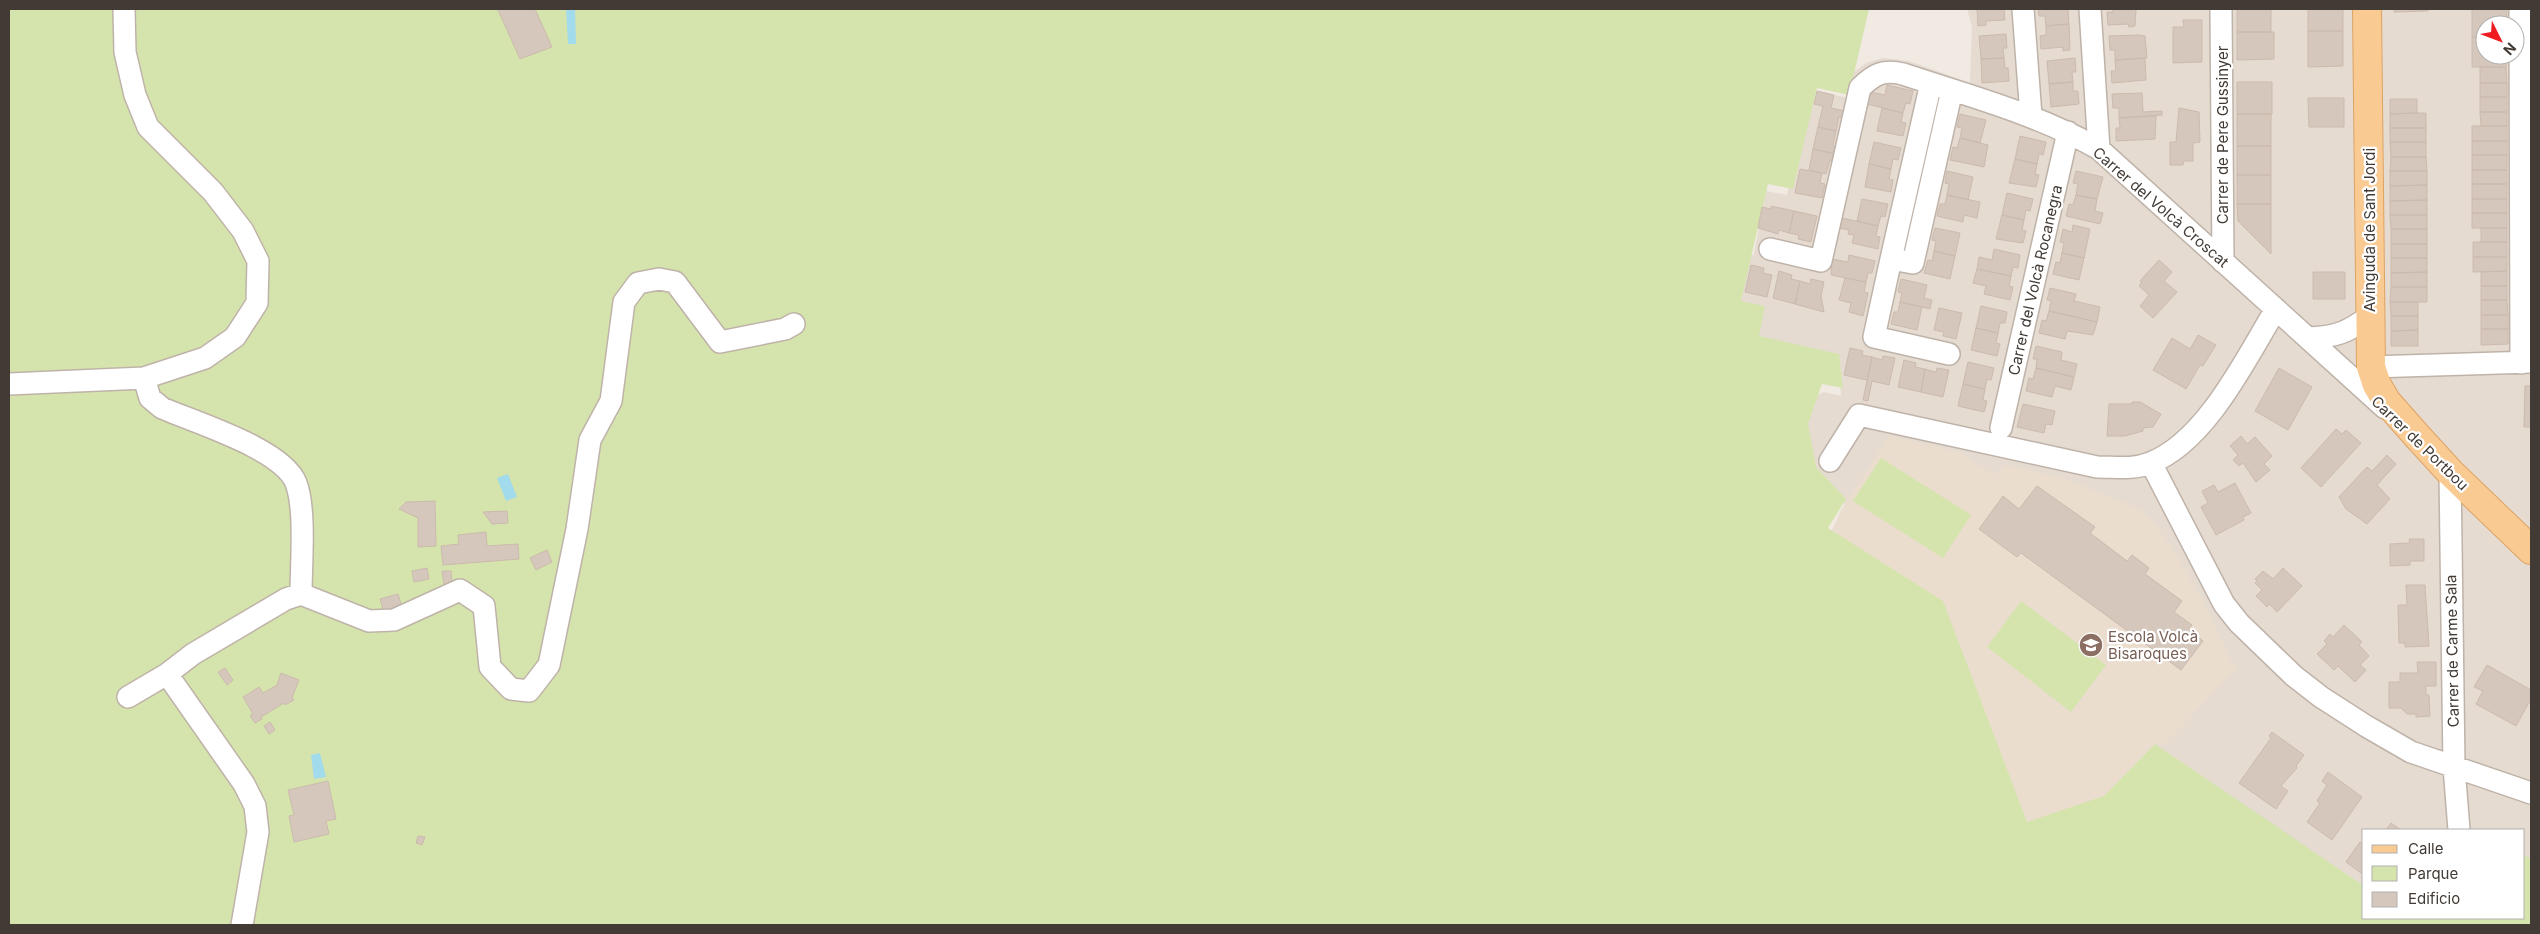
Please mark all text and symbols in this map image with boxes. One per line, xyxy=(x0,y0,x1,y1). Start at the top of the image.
north arrow xyxy=(2475,15,2525,65)
text: N xyxy=(2500,39,2520,59)
street label: Carrer de Pere Gussinyer xyxy=(2213,45,2232,224)
street label: Carrer del Volcà Croscat xyxy=(2089,143,2233,271)
street label: Avinguda de Sant Jordi xyxy=(2360,148,2379,312)
street label: Carrer del Volcà Rocanegra xyxy=(2004,183,2066,377)
street label: Carrer de Portbou xyxy=(2367,392,2473,494)
street label: Carrer de Carme Sala xyxy=(2441,574,2463,728)
place label: Escola Volcà Bisaroques xyxy=(2108,627,2198,663)
school or university icon: Escola Volcà Bisaroques xyxy=(2078,632,2104,658)
legend xyxy=(2362,829,2525,919)
text: Calle xyxy=(2408,839,2443,858)
text: Parque xyxy=(2408,864,2458,883)
text: Edificio xyxy=(2408,889,2460,908)

